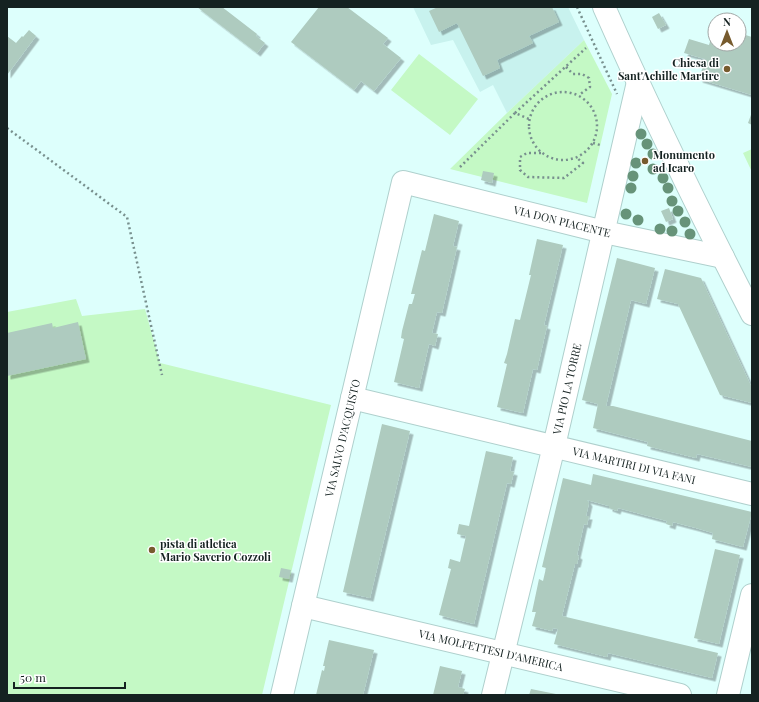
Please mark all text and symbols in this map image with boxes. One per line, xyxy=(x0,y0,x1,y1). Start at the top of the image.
north arrow xyxy=(707,12,747,52)
text: N xyxy=(723,14,731,29)
place label: Chiesa di Sant'Achille Martire xyxy=(618,55,720,83)
marker: Chiesa di Sant'Achille Martire xyxy=(722,64,732,74)
place label: Monumento ad Icaro xyxy=(653,147,715,175)
marker: Monumento ad Icaro xyxy=(640,156,650,166)
street label: VIA DON PIACENTE xyxy=(511,202,612,240)
street label: VIA PIO LA TORRE xyxy=(549,341,585,437)
street label: VIA SALVO D'ACQUISTO xyxy=(321,378,363,499)
street label: VIA MARTIRI DI VIA FANI xyxy=(570,443,698,487)
place label: pista di atletica Mario Saverio Cozzoli xyxy=(160,536,271,564)
marker: pista di atletica Mario Saverio Cozzoli xyxy=(147,545,157,555)
street label: VIA MOLFETTESI D'AMERICA xyxy=(416,625,565,674)
scale bar xyxy=(14,664,125,690)
text: 50 m xyxy=(20,669,46,685)

